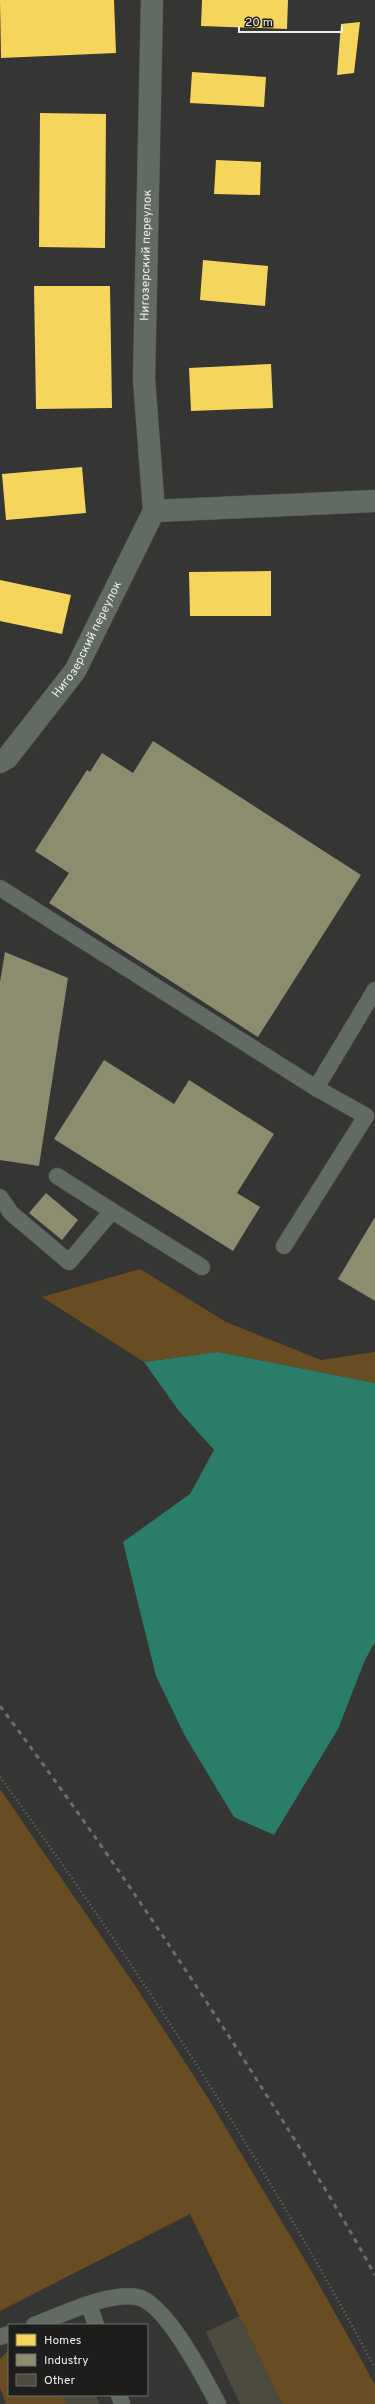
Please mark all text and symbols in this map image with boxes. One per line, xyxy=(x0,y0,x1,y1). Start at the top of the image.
scale bar xyxy=(239,8,342,34)
text: 20 m xyxy=(245,15,273,31)
street label: Нигозерский переулок xyxy=(137,189,156,321)
street label: Нигозерский переулок xyxy=(49,578,126,701)
legend xyxy=(8,2324,148,2396)
text: Homes xyxy=(44,2333,81,2349)
text: Industry xyxy=(44,2353,89,2369)
text: Other xyxy=(44,2373,76,2389)

